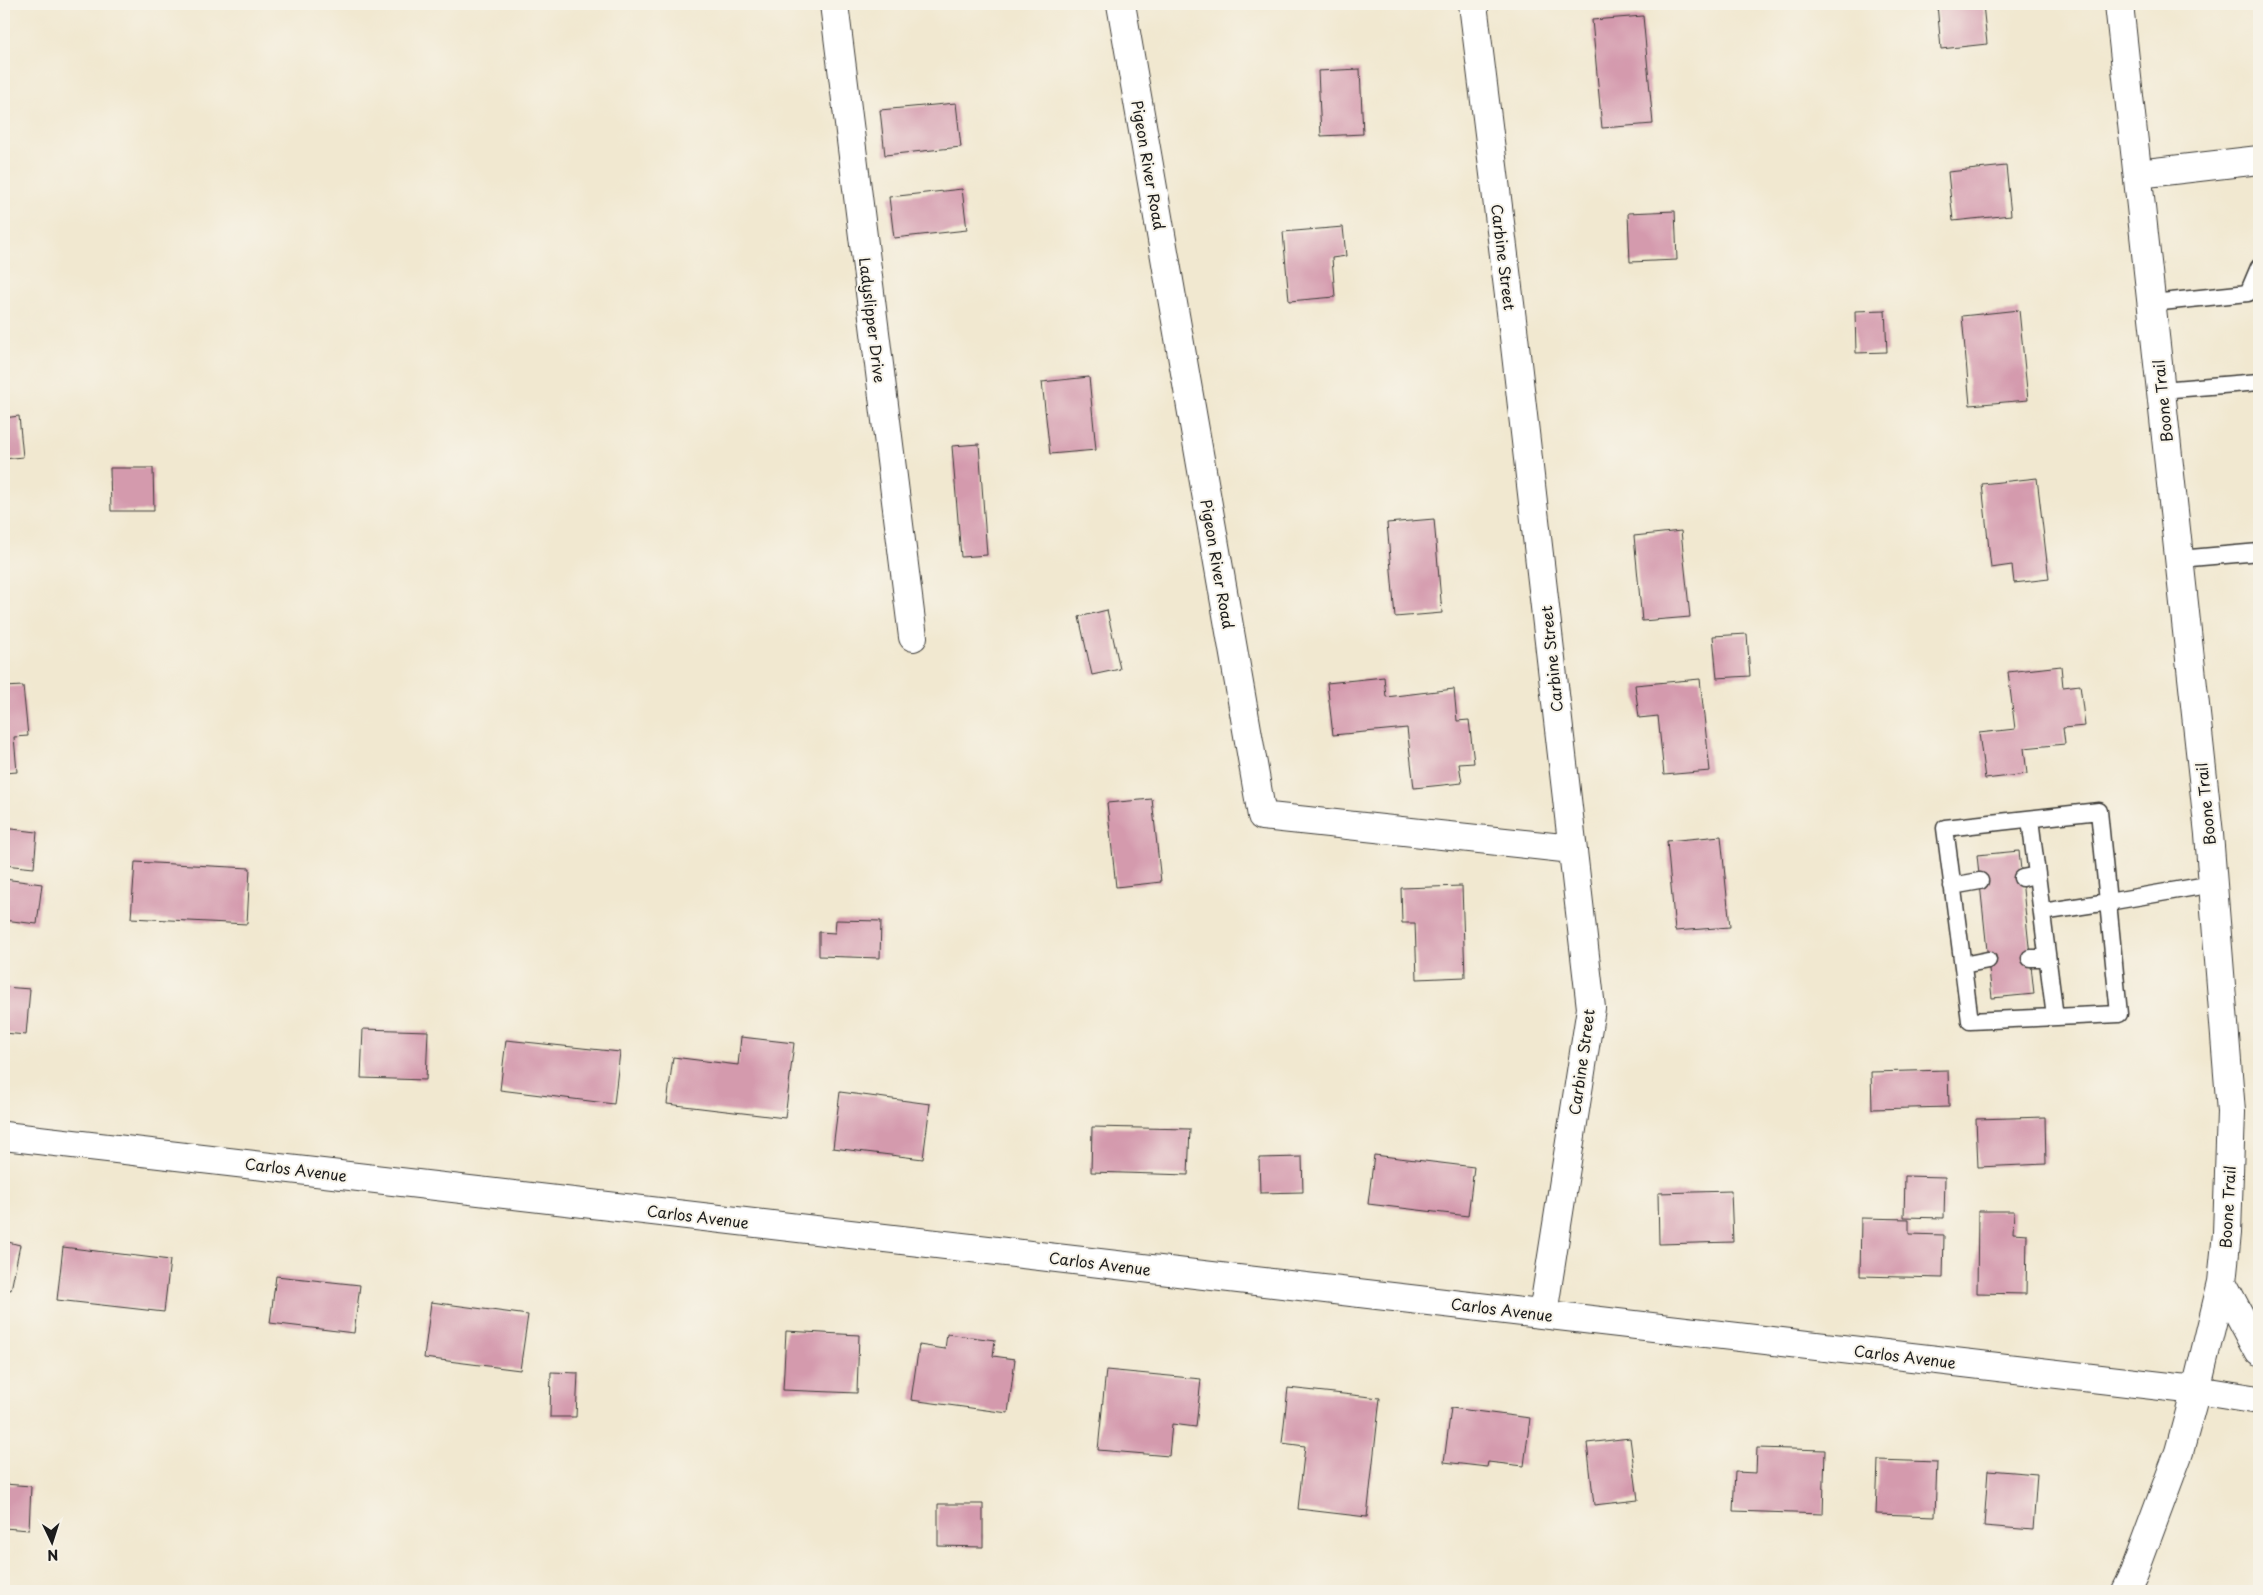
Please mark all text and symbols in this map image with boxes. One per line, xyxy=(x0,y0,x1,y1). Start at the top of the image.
street label: Pigeon River Road xyxy=(1126,98,1172,232)
street label: Carbine Street xyxy=(1486,203,1522,311)
street label: Ladyslipper Drive xyxy=(854,256,892,384)
street label: Boone Trail xyxy=(2146,359,2178,443)
street label: Pigeon River Road xyxy=(1195,497,1241,631)
street label: Carbine Street xyxy=(1534,605,1568,713)
street label: Boone Trail xyxy=(2189,762,2221,846)
street label: Carbine Street xyxy=(1562,1008,1600,1116)
street label: Carlos Avenue xyxy=(244,1151,348,1187)
street label: Boone Trail xyxy=(2213,1165,2241,1249)
street label: Carlos Avenue xyxy=(646,1198,750,1234)
street label: Carlos Avenue xyxy=(1048,1245,1152,1281)
street label: Carlos Avenue xyxy=(1450,1291,1554,1327)
street label: Carlos Avenue xyxy=(1853,1338,1957,1374)
north arrow xyxy=(28,1518,78,1568)
text: N xyxy=(47,1545,59,1566)

